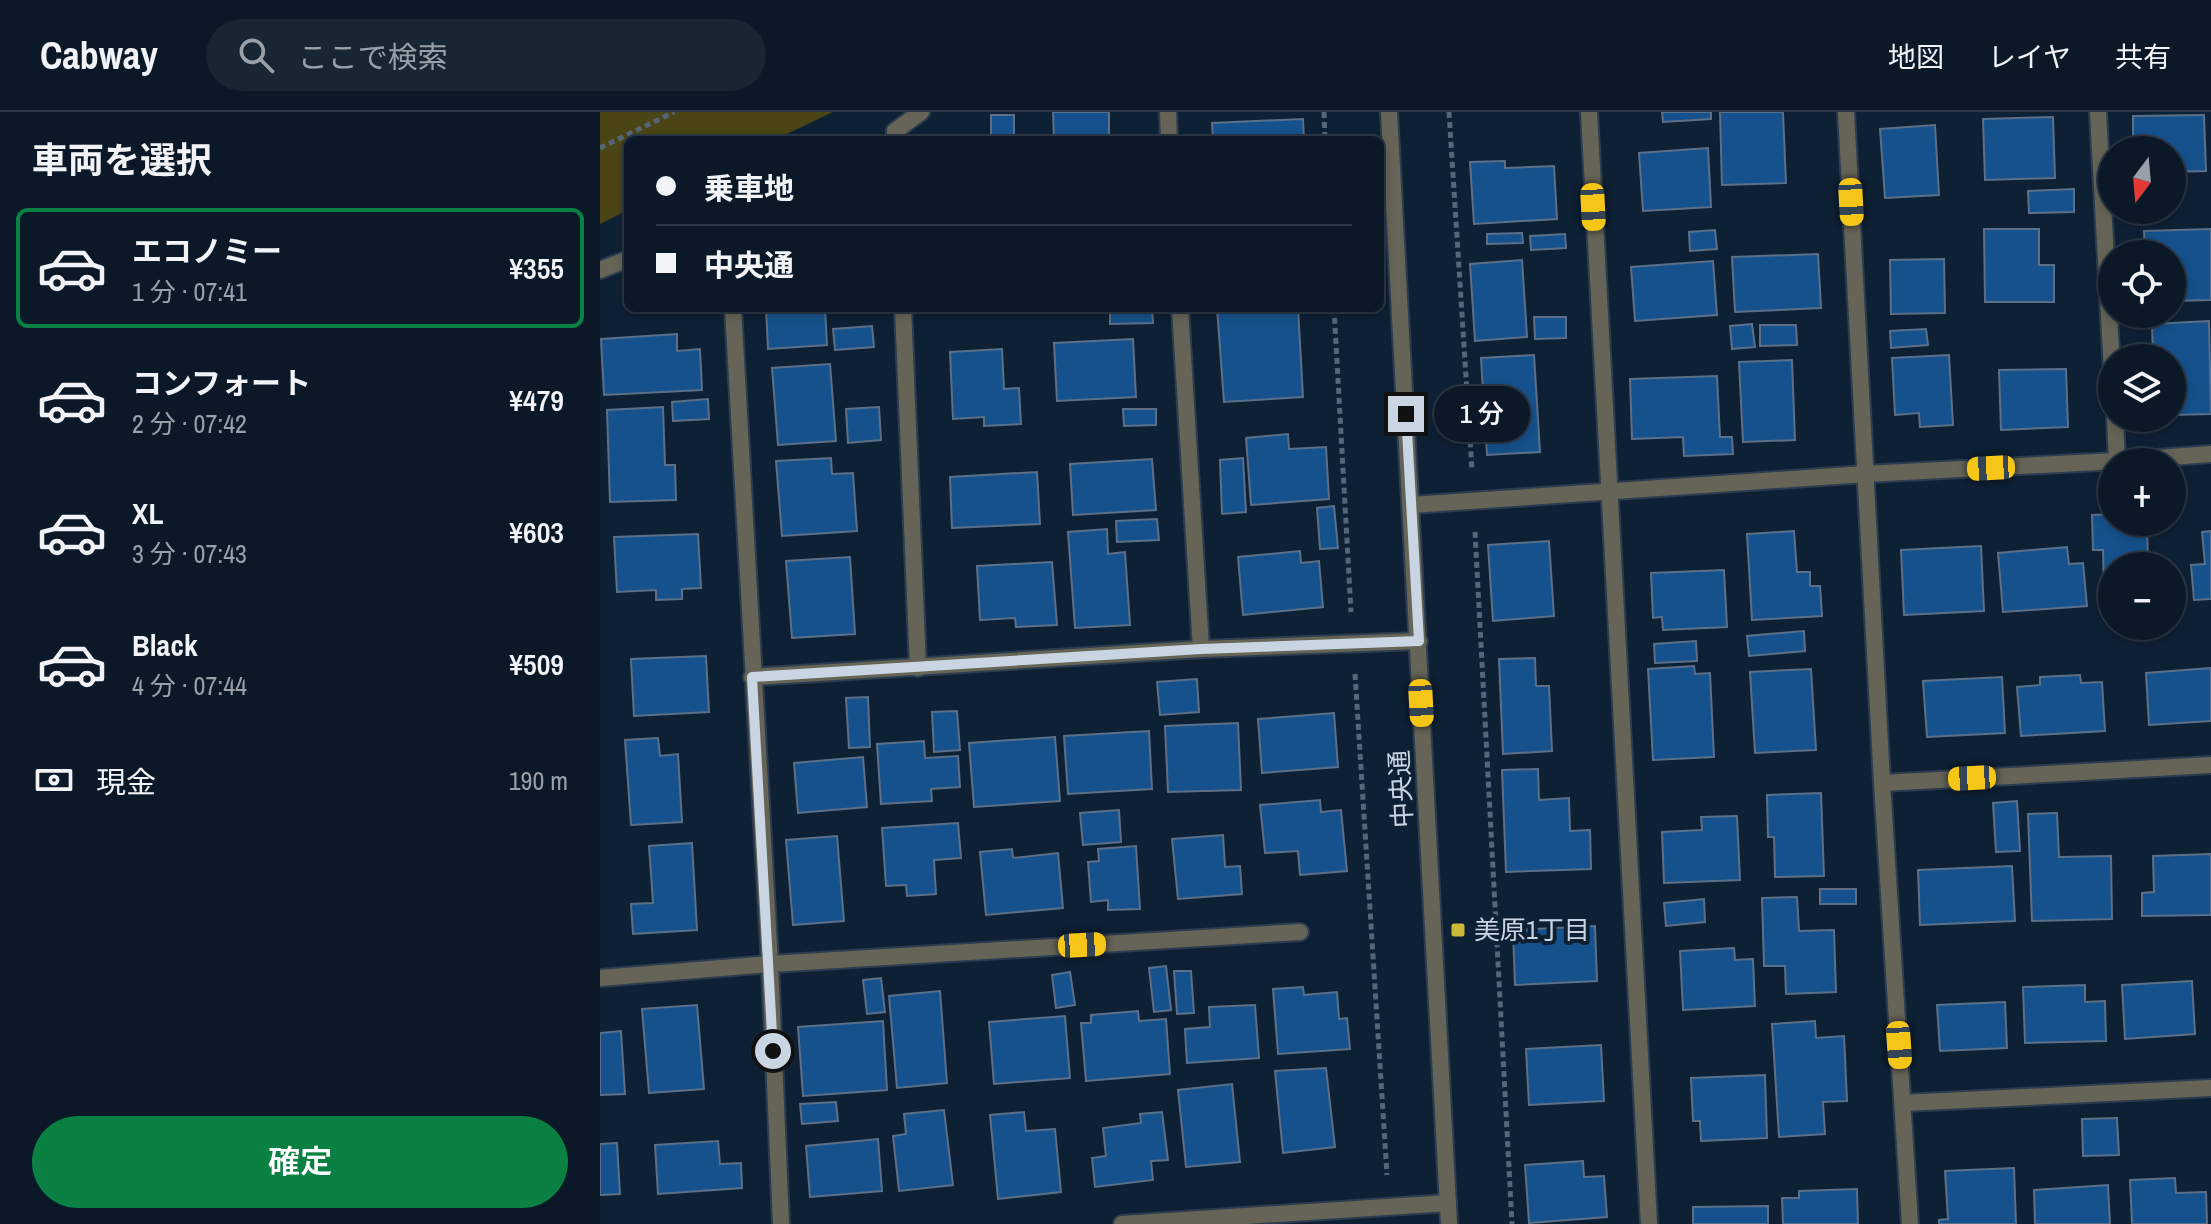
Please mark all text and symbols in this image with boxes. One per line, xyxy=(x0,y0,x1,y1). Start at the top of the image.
search box xyxy=(206,19,766,91)
text: Cabway xyxy=(40,30,158,81)
icon: search xyxy=(234,33,278,77)
text: ここで検索 xyxy=(298,37,448,77)
text: 地図 xyxy=(1888,38,1944,76)
text: レイヤ xyxy=(1988,38,2071,76)
text: 共有 xyxy=(2115,38,2171,76)
text: 車両を選択 xyxy=(32,136,212,184)
north arrow xyxy=(2098,136,2186,224)
map controls xyxy=(2098,136,2186,640)
text: 乗車地 xyxy=(704,168,794,208)
car xyxy=(1838,177,1864,227)
car xyxy=(1580,182,1606,232)
text: エコノミー xyxy=(132,231,282,271)
icon: car xyxy=(36,232,108,304)
button: locate xyxy=(2098,240,2186,328)
text: 中央通 xyxy=(704,245,794,285)
text: ¥355 xyxy=(509,248,564,288)
text: 1 分 · 07:41 xyxy=(132,274,247,309)
button: layers xyxy=(2098,344,2186,432)
text: コンフォート xyxy=(132,363,311,403)
icon: car xyxy=(36,364,108,436)
text: ¥479 xyxy=(509,380,564,420)
callout: 1 分 xyxy=(1434,386,1530,442)
route end xyxy=(1388,396,1424,432)
text: 1 分 xyxy=(1460,396,1504,431)
text: 2 分 · 07:42 xyxy=(132,406,247,441)
button: + xyxy=(2098,448,2186,536)
car xyxy=(1966,455,2016,481)
text: XL xyxy=(132,493,163,533)
icon: car xyxy=(36,496,108,568)
text: ¥603 xyxy=(509,512,564,552)
text: 3 分 · 07:43 xyxy=(132,536,247,571)
button: − xyxy=(2098,552,2186,640)
text: Black xyxy=(132,625,198,665)
icon: car xyxy=(36,628,108,700)
text: ¥509 xyxy=(509,644,564,684)
text: 4 分 · 07:44 xyxy=(132,668,247,703)
car xyxy=(1408,678,1434,728)
street label: 中央通 xyxy=(1381,749,1420,829)
icon: cash xyxy=(32,758,76,802)
text: 現金 xyxy=(96,762,156,802)
text: 190 m xyxy=(509,763,568,798)
car xyxy=(1947,765,1997,791)
place label: 美原1丁目 xyxy=(1474,912,1590,947)
marker: 美原1丁目 xyxy=(1449,921,1467,939)
car xyxy=(1057,932,1107,958)
car xyxy=(1885,1020,1913,1070)
route start xyxy=(755,1033,791,1069)
button: 確定 xyxy=(32,1116,568,1208)

